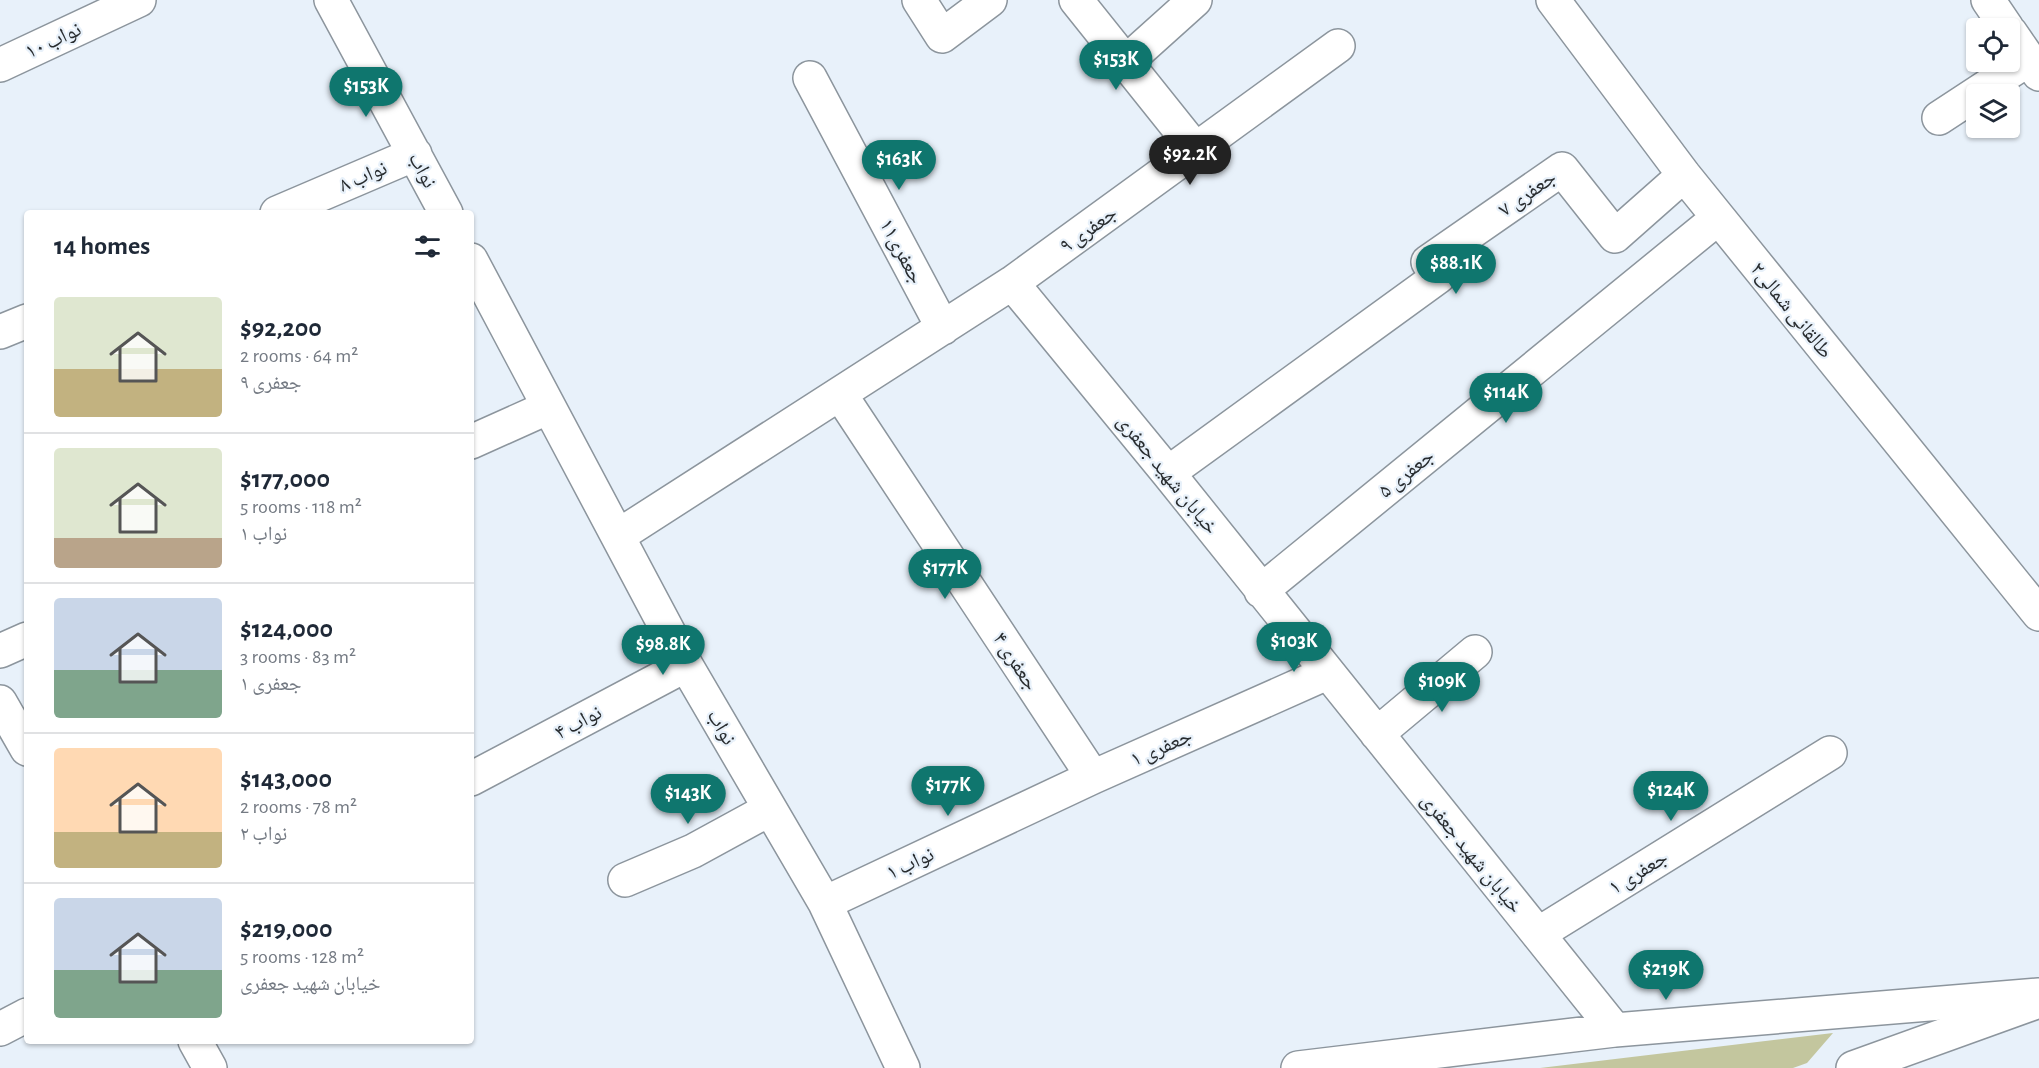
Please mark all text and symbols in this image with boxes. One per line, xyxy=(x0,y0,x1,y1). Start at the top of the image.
street label: نواب ۱۰ xyxy=(22,18,85,63)
map controls xyxy=(1966,18,2020,138)
button: locate xyxy=(1966,18,2020,72)
pin: $153K xyxy=(1074,40,1158,91)
text: $153K xyxy=(1093,49,1139,69)
pin: $153K xyxy=(324,67,408,118)
text: $153K xyxy=(343,76,389,96)
button: layers xyxy=(1966,84,2020,138)
pin: $92.2K xyxy=(1141,135,1239,186)
pin: $163K xyxy=(857,140,941,191)
text: $92.2K xyxy=(1163,144,1217,164)
street label: نواب xyxy=(404,149,440,192)
text: $163K xyxy=(876,149,922,169)
street label: نواب ۸ xyxy=(336,157,390,196)
street label: جعفری ۷ xyxy=(1495,166,1560,221)
street label: جعفری ۹ xyxy=(1056,202,1121,258)
street label: جعفری۱۱ xyxy=(875,215,927,288)
icon: filters xyxy=(411,230,444,263)
text: 14 homes xyxy=(54,233,150,259)
pin: $88.1K xyxy=(1407,244,1505,295)
text: $88.1K xyxy=(1430,253,1482,273)
street label: طالقانی شمالی۲ xyxy=(1745,258,1837,364)
text: $92,200 xyxy=(240,315,322,341)
icon: home xyxy=(102,321,174,393)
text: 2 rooms · 64 m² xyxy=(240,346,358,366)
text: جعفری ۹ xyxy=(240,373,301,393)
pin: $114K xyxy=(1464,373,1548,424)
text: $114K xyxy=(1483,382,1529,402)
street label: خیابان شهید جعفری xyxy=(1112,410,1222,539)
street label: جعفری ۵ xyxy=(1375,445,1439,503)
text: $177,000 xyxy=(240,466,330,492)
icon: home xyxy=(102,472,174,544)
text: 5 rooms · 118 m² xyxy=(240,497,362,517)
text: نواب ۱ xyxy=(240,524,287,544)
pin: $177K xyxy=(903,549,987,600)
text: $177K xyxy=(922,558,968,578)
text: $124,000 xyxy=(240,616,333,642)
icon: home xyxy=(102,622,174,694)
pin: $103K xyxy=(1252,622,1336,673)
pin: $98.8K xyxy=(614,625,712,676)
street label: جعفری ۴ xyxy=(988,628,1042,695)
text: $103K xyxy=(1271,631,1317,651)
text: $98.8K xyxy=(636,634,690,654)
text: 3 rooms · 83 m² xyxy=(240,647,356,667)
pin: $109K xyxy=(1400,662,1484,713)
text: $109K xyxy=(1418,671,1466,691)
text: جعفری ۱ xyxy=(240,674,301,694)
street label: نواب ۴ xyxy=(551,701,605,744)
street label: نواب xyxy=(703,706,740,749)
street label: جعفری ۱ xyxy=(1127,725,1195,771)
text: $143,000 xyxy=(240,766,332,792)
pin: $177K xyxy=(906,766,990,817)
pin: $124K xyxy=(1629,771,1713,822)
icon: home xyxy=(102,772,174,844)
pin: $143K xyxy=(646,774,730,825)
text: $177K xyxy=(925,775,971,795)
text: $124K xyxy=(1647,780,1695,800)
text: $143K xyxy=(665,783,711,803)
street label: خیابان شهید جعفری xyxy=(1416,789,1526,918)
text: 2 rooms · 78 m² xyxy=(240,797,357,817)
text: نواب ۲ xyxy=(240,824,287,844)
street label: نواب ۱ xyxy=(883,843,937,884)
street label: جعفری ۱ xyxy=(1605,846,1672,899)
text: $219,000 xyxy=(240,916,332,942)
icon: home xyxy=(102,922,174,994)
text: 5 rooms · 128 m² xyxy=(240,947,364,967)
pin: $219K xyxy=(1624,950,1708,1001)
text: $219K xyxy=(1643,959,1689,979)
text: خیابان شهید جعفری xyxy=(240,974,381,994)

